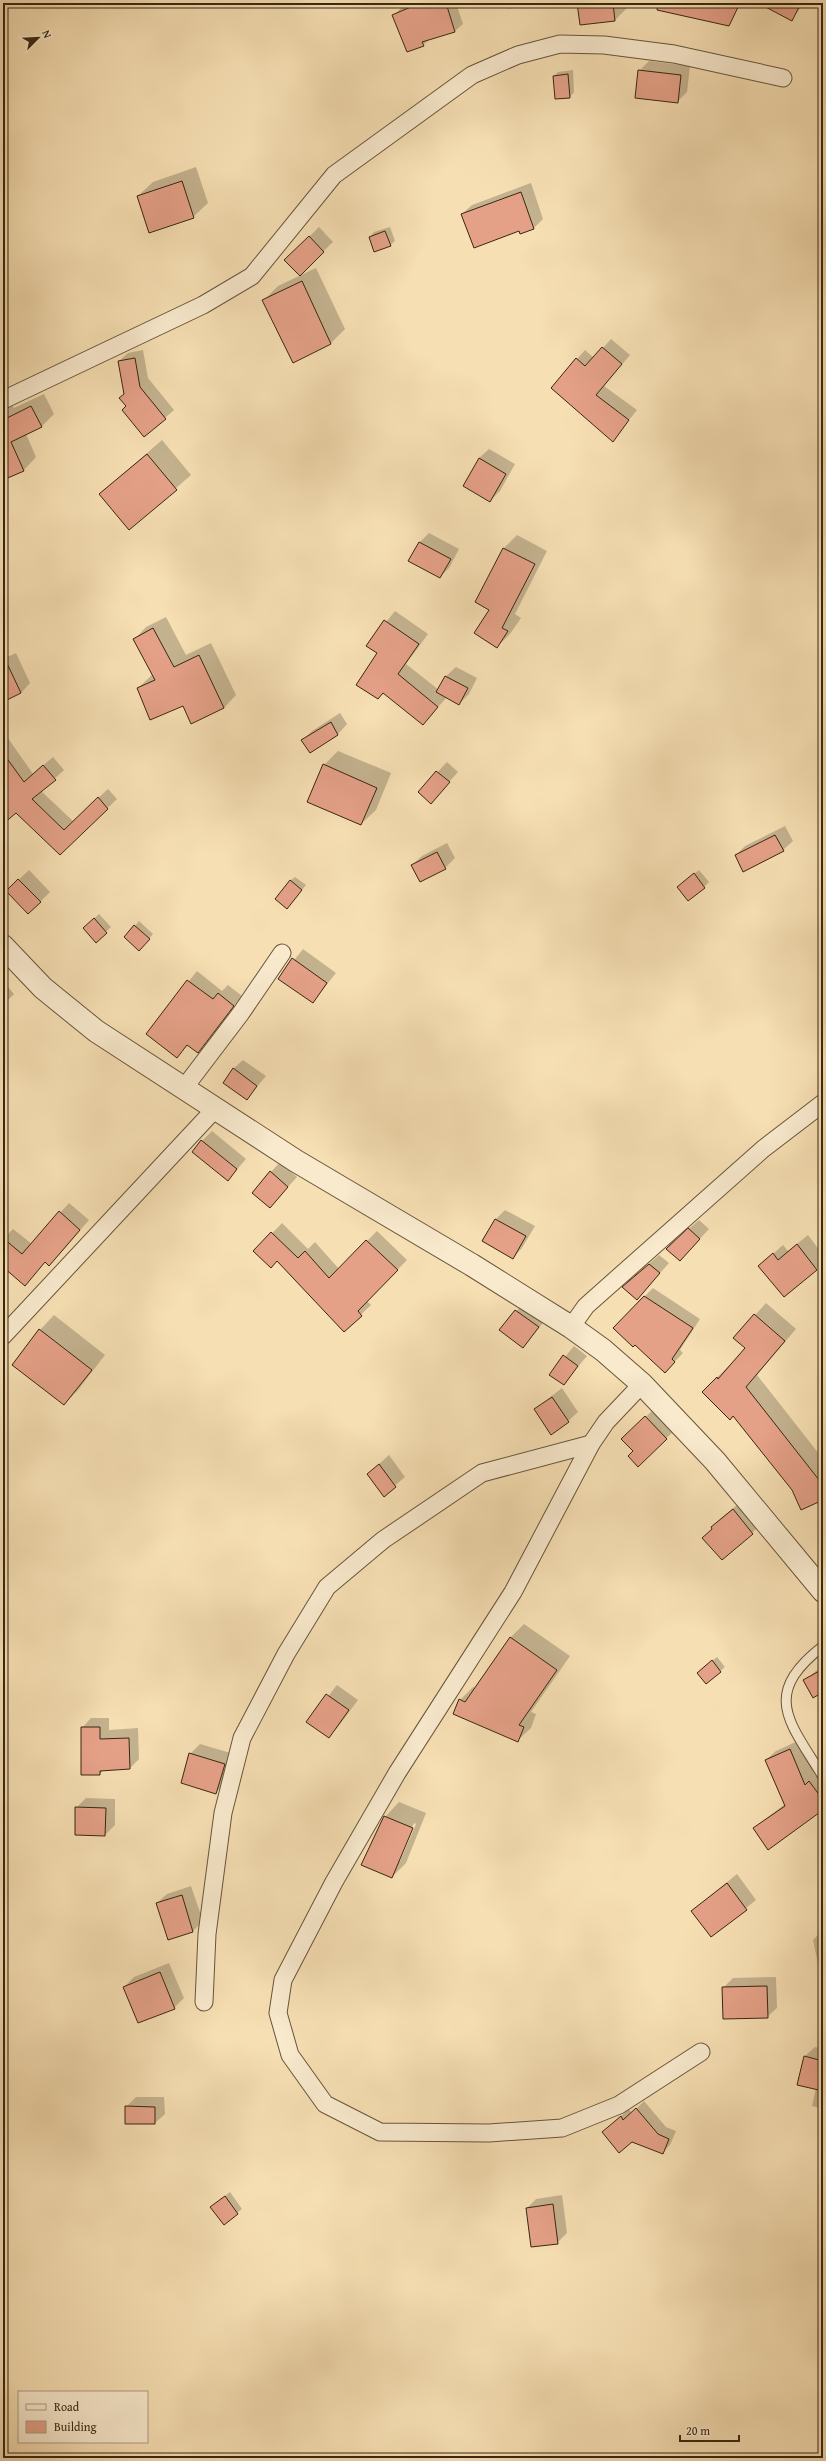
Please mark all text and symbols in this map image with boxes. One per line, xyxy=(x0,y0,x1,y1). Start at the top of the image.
north arrow xyxy=(18,18,58,58)
text: N xyxy=(38,27,56,41)
legend xyxy=(18,2391,148,2443)
text: Road xyxy=(54,2398,80,2415)
scale bar xyxy=(680,2417,739,2443)
text: Building xyxy=(54,2418,97,2435)
text: 20 m xyxy=(686,2422,710,2439)

